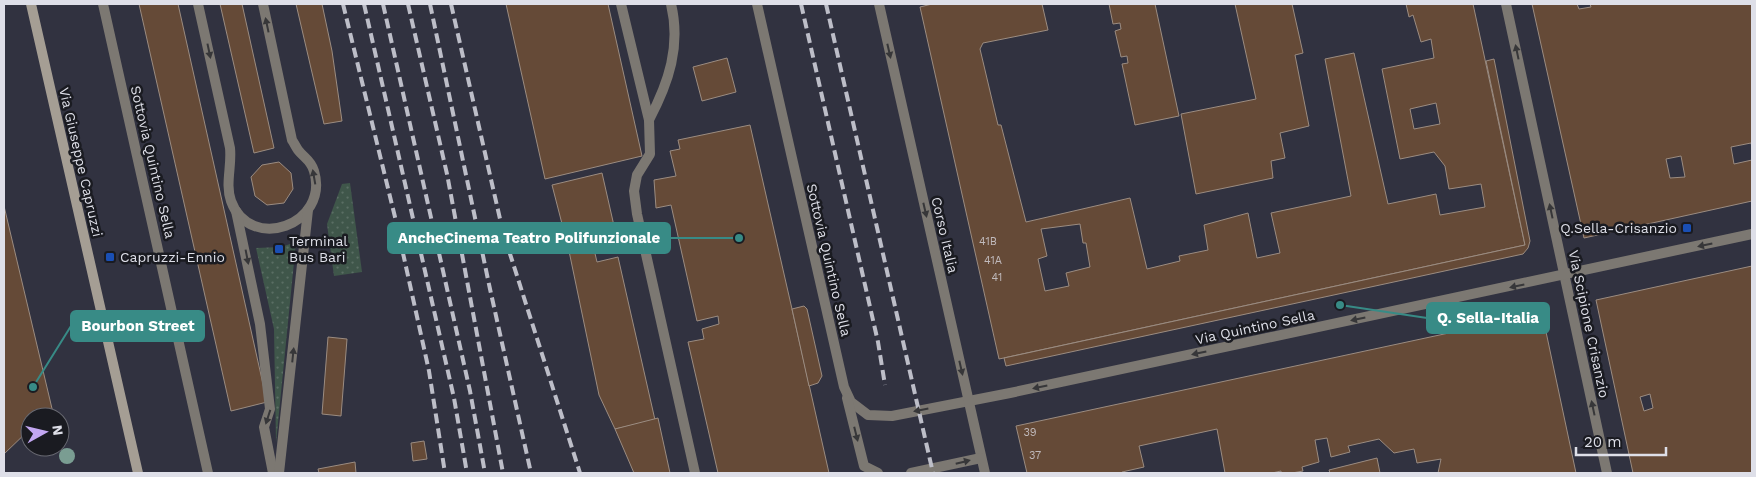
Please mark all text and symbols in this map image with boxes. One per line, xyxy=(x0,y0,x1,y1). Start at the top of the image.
one-way arrow xyxy=(263,17,271,32)
one-way arrow xyxy=(205,44,213,59)
one-way arrow xyxy=(886,44,894,60)
one-way arrow xyxy=(1513,44,1521,59)
street label: Sottovia Quintino Sella xyxy=(128,84,178,240)
street label: Via Giuseppe Capruzzi xyxy=(56,86,106,238)
one-way arrow xyxy=(310,168,318,184)
street label: Sottovia Quintino Sella xyxy=(804,182,854,338)
street label: Corso Italia xyxy=(928,195,962,275)
one-way arrow xyxy=(921,202,929,217)
one-way arrow xyxy=(1547,203,1555,218)
place label: Q.Sella-Crisanzio xyxy=(1560,220,1677,236)
marker: Q.Sella-Crisanzio xyxy=(1681,222,1693,234)
callout: AncheCinema Teatro Polifunzionale xyxy=(388,223,670,253)
text: AncheCinema Teatro Polifunzionale xyxy=(398,229,661,247)
place label: Terminal Bus Bari xyxy=(289,233,348,265)
house number: 41B xyxy=(979,235,997,248)
one-way arrow xyxy=(1697,241,1712,249)
marker: Terminal Bus Bari xyxy=(273,243,285,255)
place label: Capruzzi-Ennio xyxy=(120,249,225,265)
street label: Via Scipione Crisanzio xyxy=(1566,249,1612,399)
one-way arrow xyxy=(243,250,251,266)
marker: Capruzzi-Ennio xyxy=(104,251,116,263)
house number: 41A xyxy=(984,254,1002,267)
house number: 41 xyxy=(992,271,1002,284)
one-way arrow xyxy=(1510,282,1525,290)
callout: Q. Sella-Italia xyxy=(1427,303,1549,333)
street label: Via Quintino Sella xyxy=(1194,307,1316,347)
text: Q. Sella-Italia xyxy=(1437,309,1539,327)
callout: Bourbon Street xyxy=(71,311,204,341)
one-way arrow xyxy=(1350,316,1366,324)
text: Bourbon Street xyxy=(81,317,195,335)
one-way arrow xyxy=(289,347,297,363)
one-way arrow xyxy=(1192,349,1207,357)
one-way arrow xyxy=(957,361,965,376)
one-way arrow xyxy=(1033,383,1048,391)
one-way arrow xyxy=(1589,400,1597,416)
one-way arrow xyxy=(912,406,928,414)
north arrow xyxy=(20,407,70,457)
one-way arrow xyxy=(263,410,271,425)
text: N xyxy=(49,424,67,436)
scale bar xyxy=(1576,424,1666,456)
house number: 39 xyxy=(1023,426,1037,439)
one-way arrow xyxy=(852,427,860,442)
text: 20 m xyxy=(1584,433,1622,451)
house number: 37 xyxy=(1029,449,1041,462)
one-way arrow xyxy=(956,458,971,466)

